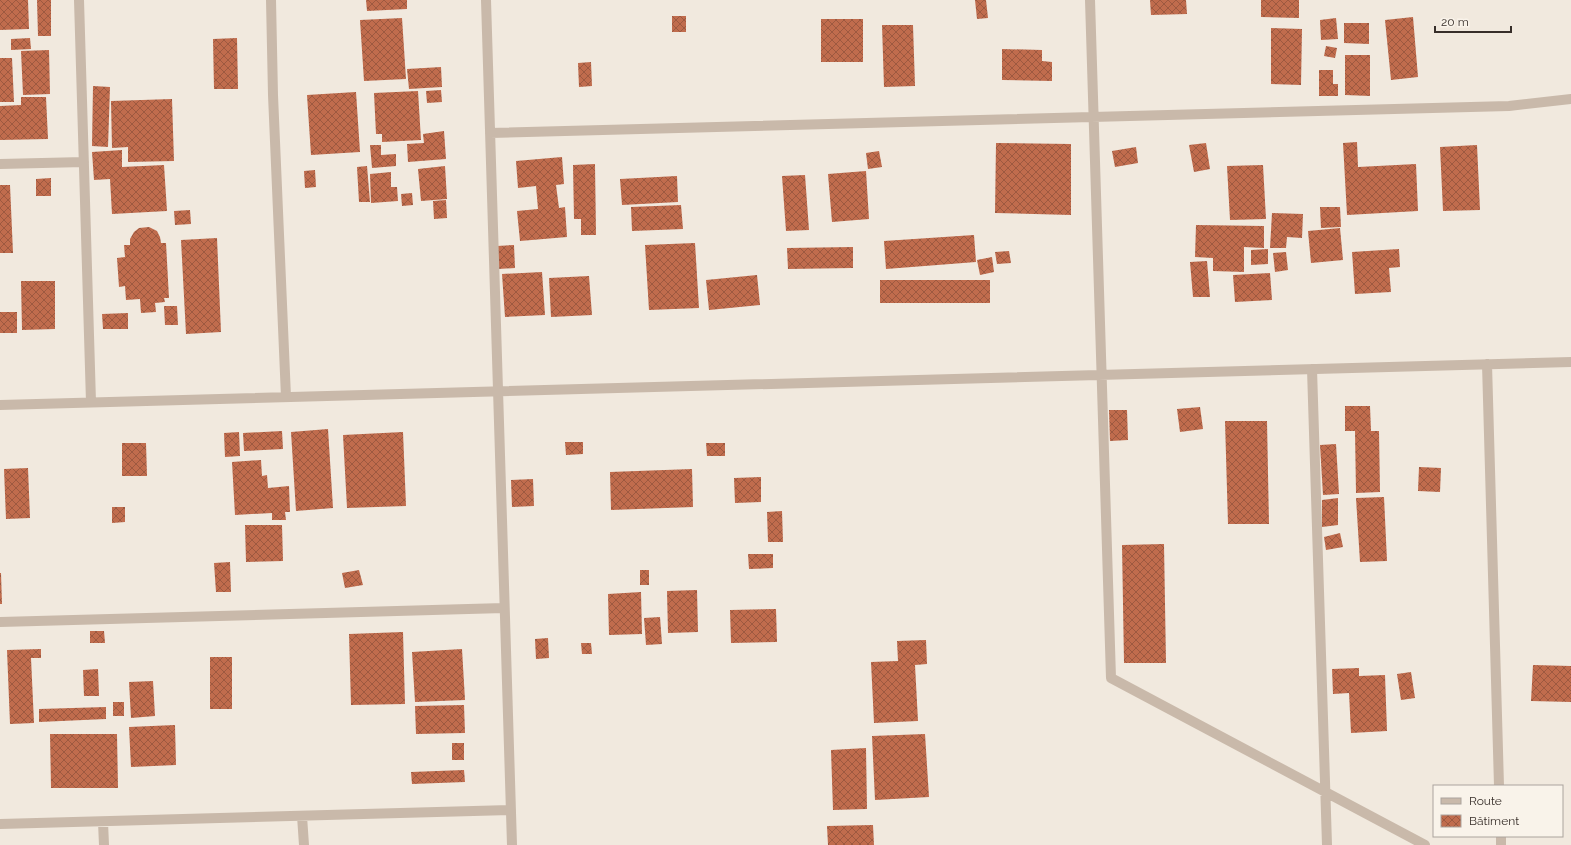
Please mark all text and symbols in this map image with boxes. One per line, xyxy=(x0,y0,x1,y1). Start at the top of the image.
scale bar xyxy=(1435,8,1511,34)
text: 20 m xyxy=(1441,15,1469,29)
legend xyxy=(1433,785,1563,837)
text: Route xyxy=(1469,794,1502,808)
text: Bâtiment xyxy=(1469,814,1519,828)

